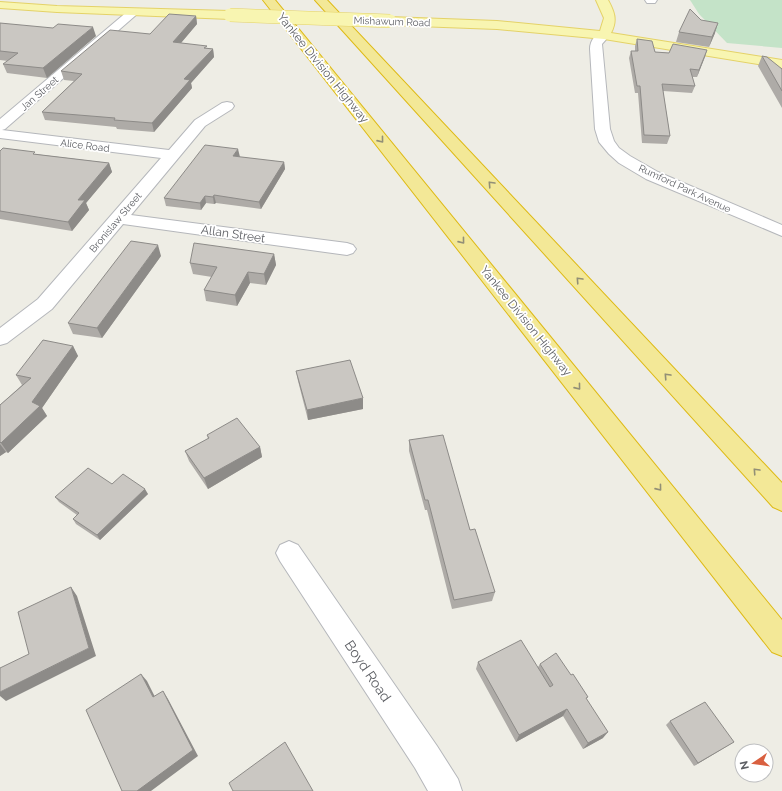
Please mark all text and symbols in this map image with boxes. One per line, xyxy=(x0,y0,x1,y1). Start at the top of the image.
street label: Yankee Division Highway xyxy=(274,10,372,126)
street label: Mishawum Road xyxy=(353,15,431,28)
street label: Jan Street xyxy=(18,74,61,113)
one-way arrow xyxy=(376,135,383,142)
street label: Alice Road xyxy=(60,137,110,154)
street label: Rumford Park Avenue xyxy=(637,162,733,215)
one-way arrow xyxy=(489,182,496,189)
street label: Bronislaw Street xyxy=(87,190,144,255)
street label: Allan Street xyxy=(200,223,266,245)
one-way arrow xyxy=(457,237,464,244)
street label: Yankee Division Highway xyxy=(477,263,575,379)
one-way arrow xyxy=(577,277,584,285)
one-way arrow xyxy=(665,373,672,380)
one-way arrow xyxy=(573,382,580,389)
one-way arrow xyxy=(753,468,760,476)
one-way arrow xyxy=(655,484,662,491)
street label: Boyd Road xyxy=(342,637,394,705)
north arrow xyxy=(734,743,774,783)
text: N xyxy=(737,760,752,771)

